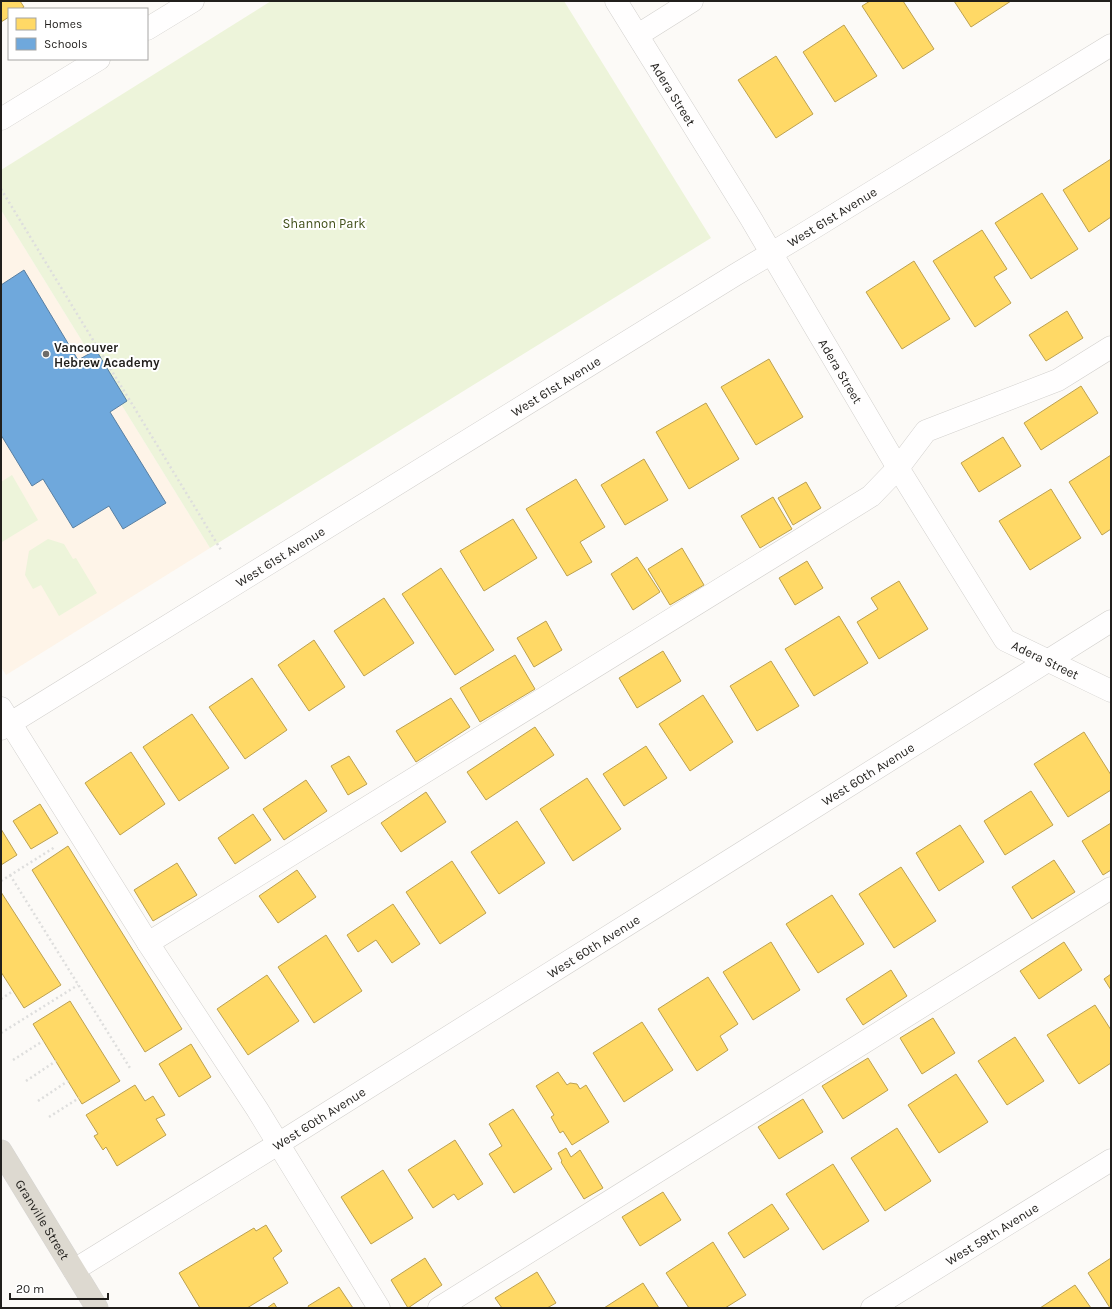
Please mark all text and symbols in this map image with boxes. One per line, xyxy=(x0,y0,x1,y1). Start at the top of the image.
legend xyxy=(8,8,148,60)
text: Homes xyxy=(44,17,82,31)
text: Schools xyxy=(44,37,87,51)
street label: Adera Street xyxy=(648,59,699,129)
street label: West 61st Avenue xyxy=(785,184,880,250)
park label: Shannon Park xyxy=(283,216,365,231)
street label: Adera Street xyxy=(816,336,865,406)
place label: Vancouver Hebrew Academy xyxy=(54,340,160,370)
marker: Vancouver Hebrew Academy xyxy=(41,349,51,359)
street label: West 61st Avenue xyxy=(508,353,603,420)
street label: West 61st Avenue xyxy=(233,523,328,590)
street label: Adera Street xyxy=(1009,637,1081,682)
street label: West 60th Avenue xyxy=(819,739,917,809)
street label: West 60th Avenue xyxy=(544,912,643,981)
street label: West 60th Avenue xyxy=(270,1084,368,1153)
street label: Granville Street xyxy=(12,1177,73,1262)
street label: West 59th Avenue xyxy=(943,1200,1042,1269)
scale bar xyxy=(10,1275,108,1301)
text: 20 m xyxy=(16,1282,44,1296)

